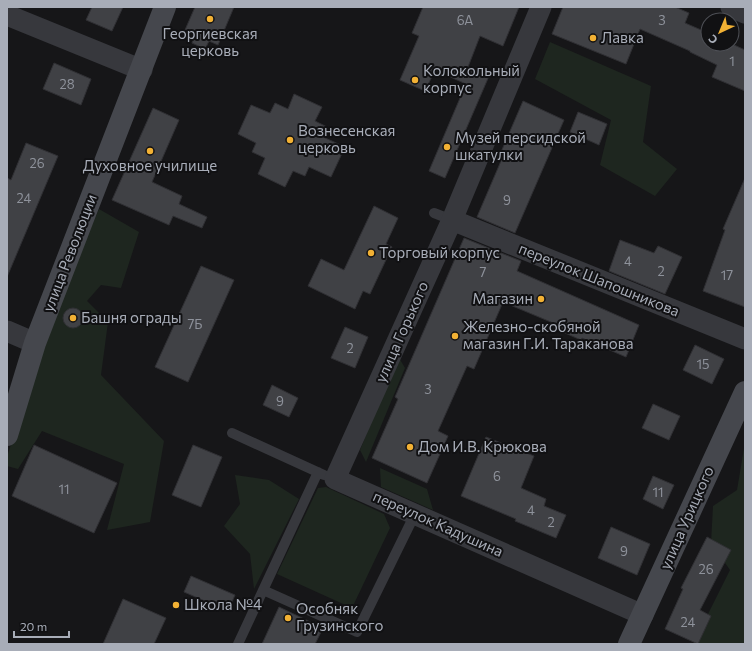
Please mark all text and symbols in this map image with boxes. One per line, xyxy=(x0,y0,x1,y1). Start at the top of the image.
house number: 6А xyxy=(457,12,473,28)
house number: 3 xyxy=(658,12,666,28)
north arrow xyxy=(700,12,740,52)
marker: Георгиевская церковь xyxy=(205,14,215,24)
place label: Георгиевская церковь xyxy=(162,24,258,59)
place label: Лавка xyxy=(601,28,644,46)
text: С xyxy=(705,32,720,47)
marker: Лавка xyxy=(588,33,598,43)
house number: 1 xyxy=(729,53,735,69)
place label: Колокольный корпус xyxy=(423,61,520,96)
marker: Колокольный корпус xyxy=(410,75,420,85)
house number: 28 xyxy=(59,76,75,92)
place label: Вознесенская церковь xyxy=(298,121,395,156)
place label: Музей персидской шкатулки xyxy=(455,128,586,163)
marker: Вознесенская церковь xyxy=(285,135,295,145)
marker: Музей персидской шкатулки xyxy=(442,142,452,152)
marker: Духовное училище xyxy=(145,146,155,156)
house number: 26 xyxy=(29,155,45,171)
place label: Духовное училище xyxy=(83,156,217,174)
house number: 24 xyxy=(17,190,32,206)
street label: улица Революции xyxy=(38,191,100,314)
house number: 9 xyxy=(503,192,511,208)
street label: переулок Шапошникова xyxy=(516,239,682,320)
place label: Торговый корпус xyxy=(379,243,500,261)
marker: Торговый корпус xyxy=(366,248,376,258)
house number: 4 xyxy=(624,253,632,269)
house number: 2 xyxy=(657,263,665,279)
house number: 7 xyxy=(480,264,487,280)
house number: 17 xyxy=(721,267,733,283)
street label: улица Горького xyxy=(371,278,431,385)
place label: Магазин xyxy=(472,289,533,307)
marker: Магазин xyxy=(536,294,546,304)
place label: Башня ограды xyxy=(81,308,182,326)
marker: Башня ограды xyxy=(68,313,78,323)
house number: 7Б xyxy=(187,316,203,332)
place label: Железно-скобяной магазин Г.И. Тараканова xyxy=(463,317,633,352)
marker: Железно-скобяной магазин Г.И. Тараканова xyxy=(450,331,460,341)
house number: 2 xyxy=(346,340,354,356)
house number: 15 xyxy=(696,356,710,372)
house number: 3 xyxy=(424,381,432,397)
house number: 9 xyxy=(276,393,284,409)
place label: Дом И.В. Крюкова xyxy=(418,437,547,455)
marker: Дом И.В. Крюкова xyxy=(405,442,415,452)
street label: улица Урицкого xyxy=(655,463,717,572)
house number: 6 xyxy=(493,468,501,484)
house number: 11 xyxy=(58,481,70,497)
house number: 11 xyxy=(652,484,664,500)
street label: переулок Кадушина xyxy=(371,486,506,560)
house number: 4 xyxy=(527,502,535,518)
house number: 2 xyxy=(547,514,555,530)
house number: 9 xyxy=(620,543,628,559)
house number: 26 xyxy=(698,561,714,577)
place label: Школа №4 xyxy=(184,595,262,613)
place label: Особняк Грузинского xyxy=(296,599,383,634)
marker: Школа №4 xyxy=(171,600,181,610)
scale bar xyxy=(14,613,69,639)
marker: Особняк Грузинского xyxy=(283,613,293,623)
house number: 24 xyxy=(681,614,696,630)
text: 20 m xyxy=(20,619,47,633)

